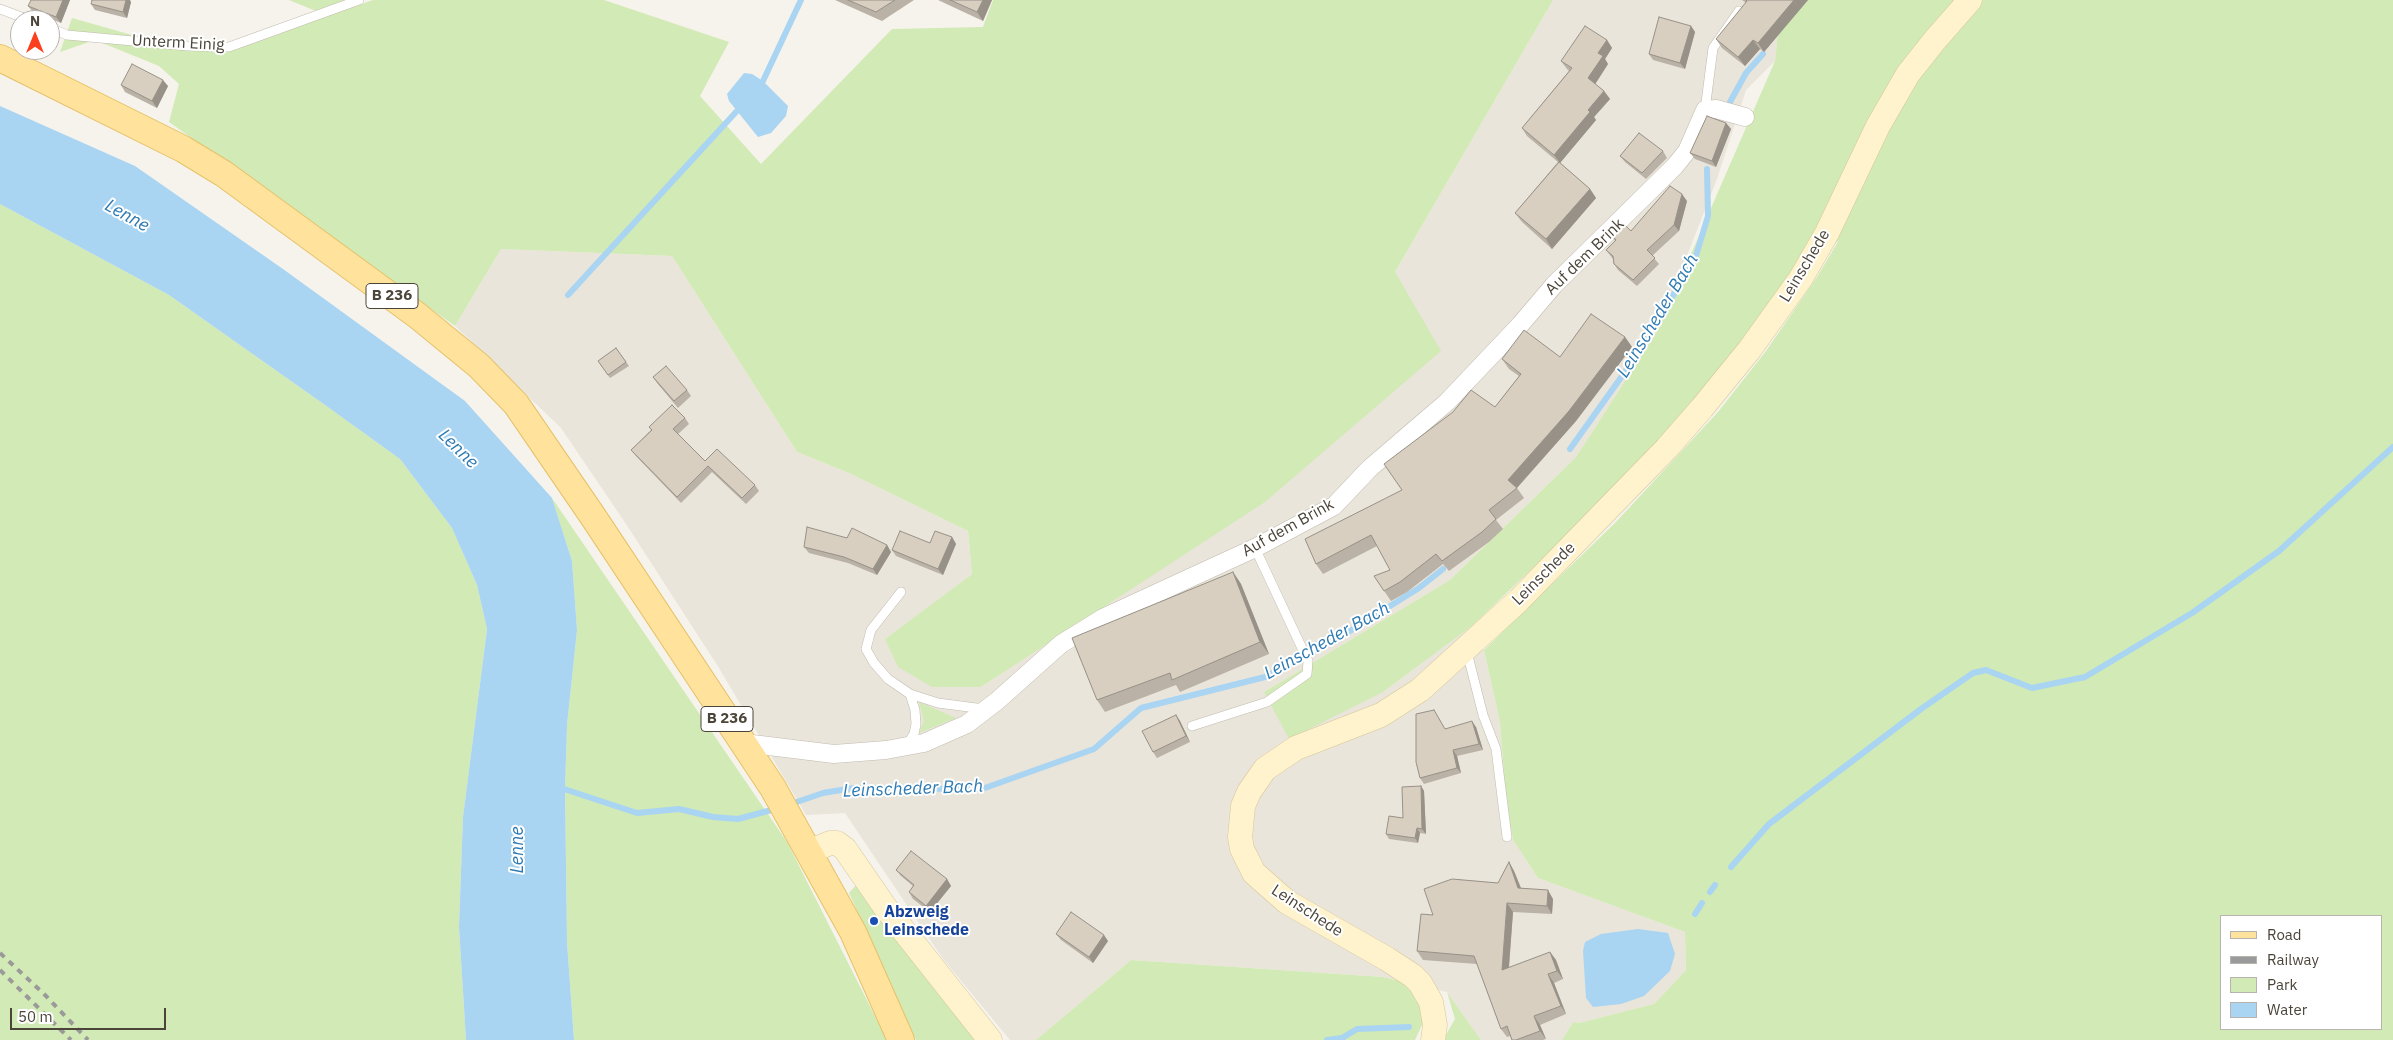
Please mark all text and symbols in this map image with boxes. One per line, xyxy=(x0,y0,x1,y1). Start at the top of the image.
north arrow xyxy=(10,10,60,60)
text: N xyxy=(30,12,40,30)
street label: Unterm Einig xyxy=(131,31,225,55)
water label: Lenne xyxy=(101,195,153,237)
street label: Auf dem Brink xyxy=(1542,215,1628,299)
street label: Leinschede xyxy=(1776,226,1834,306)
water label: Leinscheder Bach xyxy=(1613,250,1703,382)
road number: B 236 xyxy=(366,284,418,308)
water label: Lenne xyxy=(434,425,482,473)
street label: Auf dem Brink xyxy=(1239,495,1337,561)
street label: Leinschede xyxy=(1508,538,1580,610)
water label: Leinscheder Bach xyxy=(1260,598,1394,684)
road number: B 236 xyxy=(701,706,753,732)
water label: Leinscheder Bach xyxy=(843,776,983,802)
water label: Lenne xyxy=(507,826,529,874)
street label: Leinschede xyxy=(1268,881,1346,941)
place label: Abzweig Leinschede xyxy=(884,902,969,940)
marker: Abzweig Leinschede xyxy=(868,915,880,927)
legend xyxy=(2220,915,2383,1030)
text: Road xyxy=(2267,925,2302,944)
text: Railway xyxy=(2267,950,2319,969)
text: Park xyxy=(2267,975,2297,994)
scale bar xyxy=(12,998,169,1030)
text: Water xyxy=(2267,1000,2307,1019)
text: 50 m xyxy=(18,1007,53,1026)

